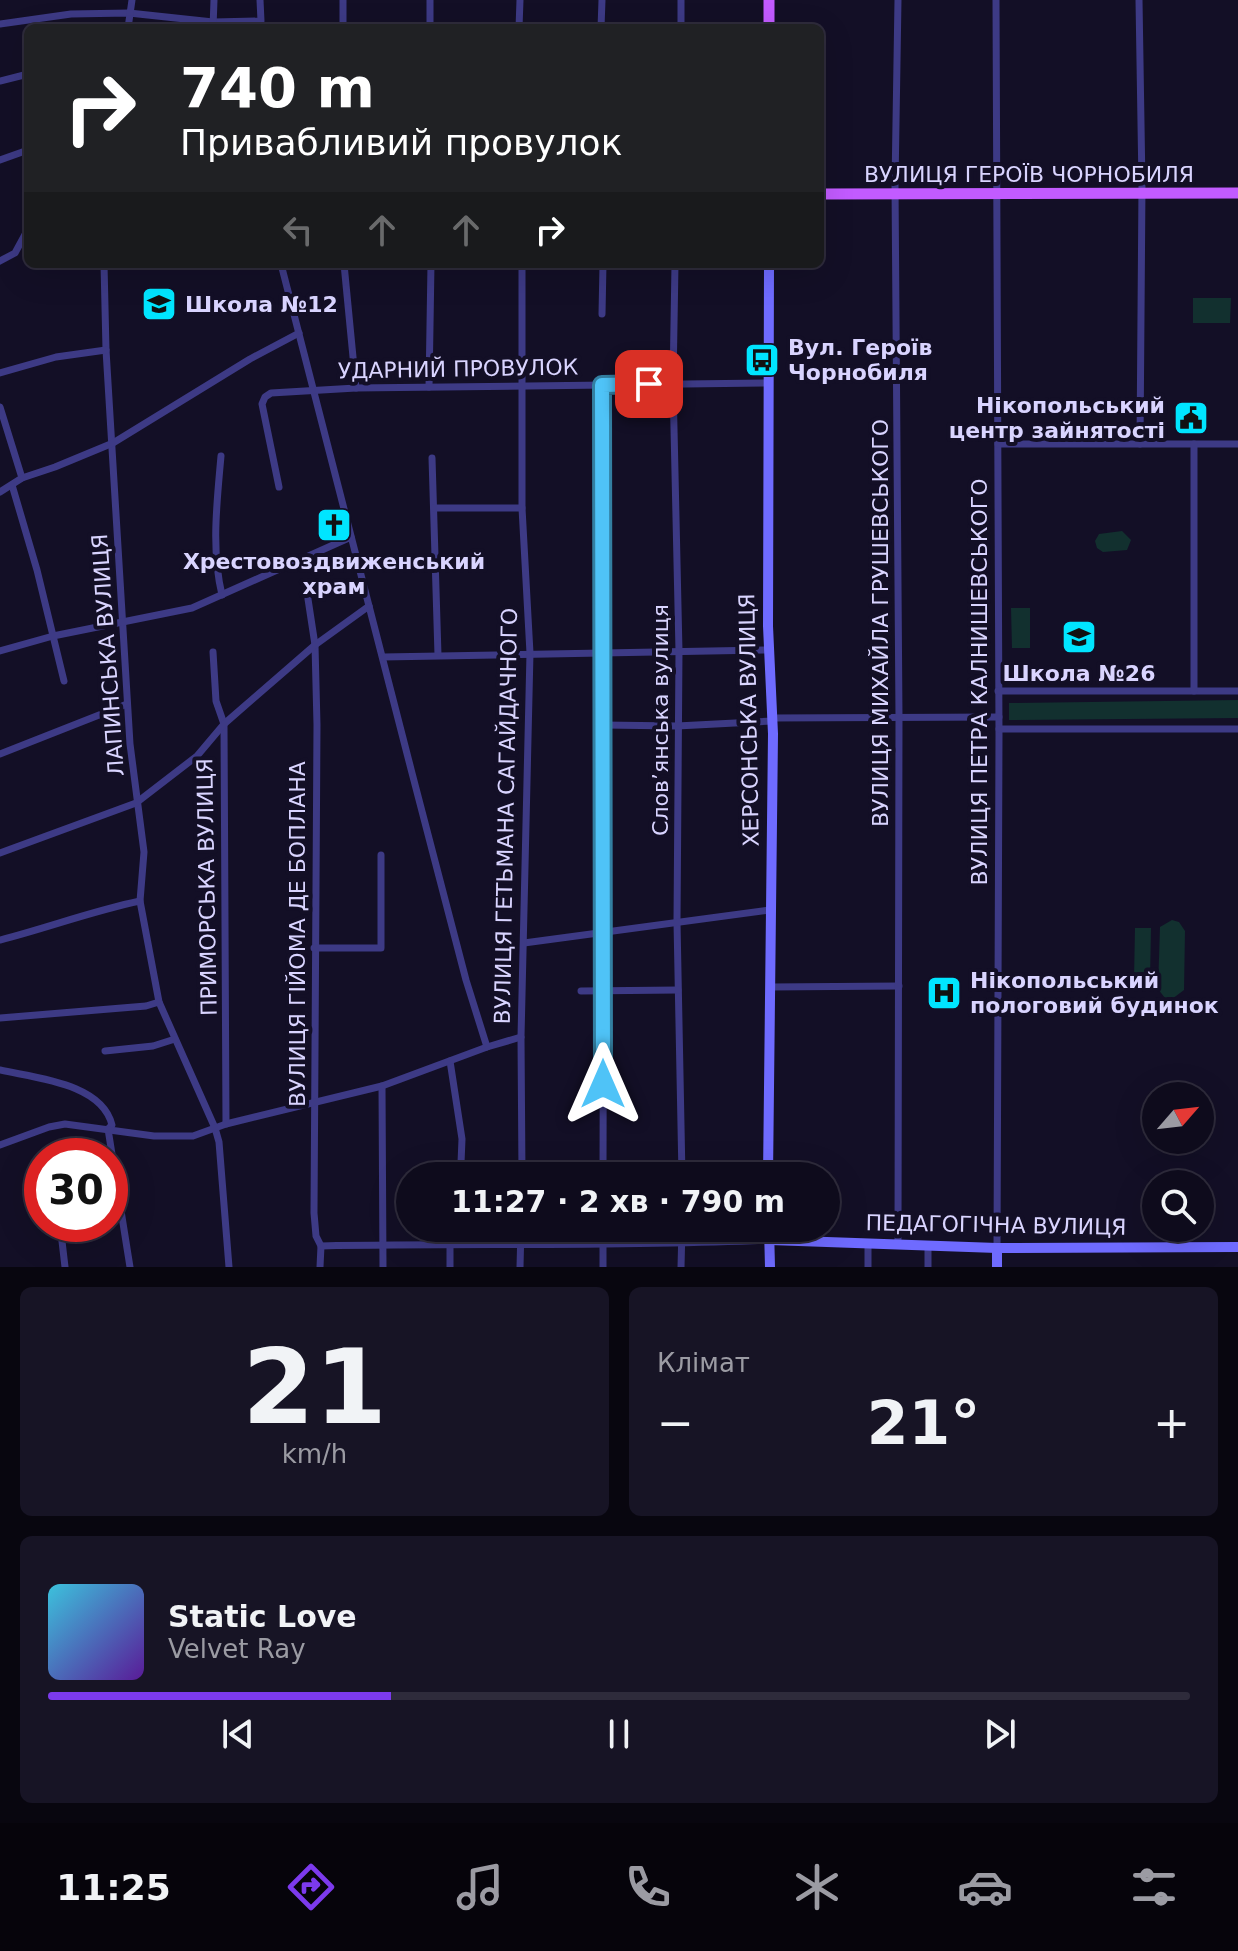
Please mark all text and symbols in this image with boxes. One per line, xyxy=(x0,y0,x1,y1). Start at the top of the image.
text: 740 m xyxy=(180,55,375,120)
icon: right xyxy=(48,56,152,160)
text: Привабливий провулок xyxy=(180,122,622,163)
street label: ВУЛИЦЯ ГЕРОЇВ ЧОРНОБИЛЯ xyxy=(864,162,1194,187)
icon: left xyxy=(276,208,320,252)
icon: ahead xyxy=(360,208,404,252)
icon: ahead xyxy=(444,208,488,252)
icon: right xyxy=(528,208,572,252)
school or university icon: Школа №12 xyxy=(140,285,178,323)
place label: Школа №12 xyxy=(185,292,338,317)
place label: Вул. Героїв Чорнобиля xyxy=(788,335,933,385)
bus stop icon: Вул. Героїв Чорнобиля xyxy=(743,341,781,379)
pin xyxy=(615,350,683,418)
street label: УДАРНИЙ ПРОВУЛОК xyxy=(338,354,579,384)
icon: arrive xyxy=(627,362,671,406)
place label: Нікопольський центр зайнятості xyxy=(949,393,1165,443)
public building icon: Нікопольський центр зайнятості xyxy=(1172,399,1210,437)
street label: ВУЛИЦЯ МИХАЙЛА ГРУШЕВСЬКОГО xyxy=(868,419,893,827)
street label: ВУЛИЦЯ ПЕТРА КАЛНИШЕВСЬКОГО xyxy=(967,479,992,885)
church icon: Хрестовоздвиженський храм xyxy=(315,506,353,544)
street label: ЛАПИНСЬКА ВУЛИЦЯ xyxy=(87,533,129,777)
place label: Хрестовоздвиженський храм xyxy=(183,549,485,599)
street label: ХЕРСОНСЬКА ВУЛИЦЯ xyxy=(734,593,764,847)
street label: Словʼянська вулиця xyxy=(648,604,673,836)
street label: ВУЛИЦЯ ГЕТЬМАНА САГАЙДАЧНОГО xyxy=(490,608,522,1024)
school or university icon: Школа №26 xyxy=(1060,618,1098,656)
place label: Школа №26 xyxy=(1003,661,1155,686)
street label: ПРИМОРСЬКА ВУЛИЦЯ xyxy=(192,758,222,1016)
street label: ВУЛИЦЯ ГІЙОМА ДЕ БОПЛАНА xyxy=(285,761,310,1107)
place label: Нікопольський пологовий будинок xyxy=(970,968,1219,1018)
hospital icon: Нікопольський пологовий будинок xyxy=(925,974,963,1012)
position arrow xyxy=(561,1042,645,1126)
north arrow xyxy=(1142,1082,1214,1154)
map controls xyxy=(1142,1082,1214,1242)
speed limit sign: 30 xyxy=(24,1138,128,1242)
button: search xyxy=(1142,1170,1214,1242)
text: 11:27 · 2 хв · 790 m xyxy=(451,1184,785,1219)
street label: ПЕДАГОГІЧНА ВУЛИЦЯ xyxy=(865,1210,1127,1240)
text: 21 xyxy=(242,1326,387,1448)
text: Клімат xyxy=(657,1348,750,1378)
text: 21° xyxy=(867,1388,980,1458)
text: − xyxy=(657,1397,694,1448)
text: + xyxy=(1153,1397,1190,1448)
text: km/h xyxy=(282,1439,347,1469)
text: Static Love xyxy=(168,1599,357,1634)
text: Velvet Ray xyxy=(168,1634,306,1664)
icon: previous xyxy=(216,1712,260,1756)
icon: pause xyxy=(597,1712,641,1756)
icon: next xyxy=(978,1712,1022,1756)
icon: directions xyxy=(283,1859,339,1915)
icon: music xyxy=(452,1859,508,1915)
icon: phone xyxy=(620,1859,676,1915)
icon: climate xyxy=(789,1859,845,1915)
icon: car xyxy=(957,1859,1013,1915)
icon: filters xyxy=(1126,1859,1182,1915)
text: 11:25 xyxy=(56,1867,171,1908)

